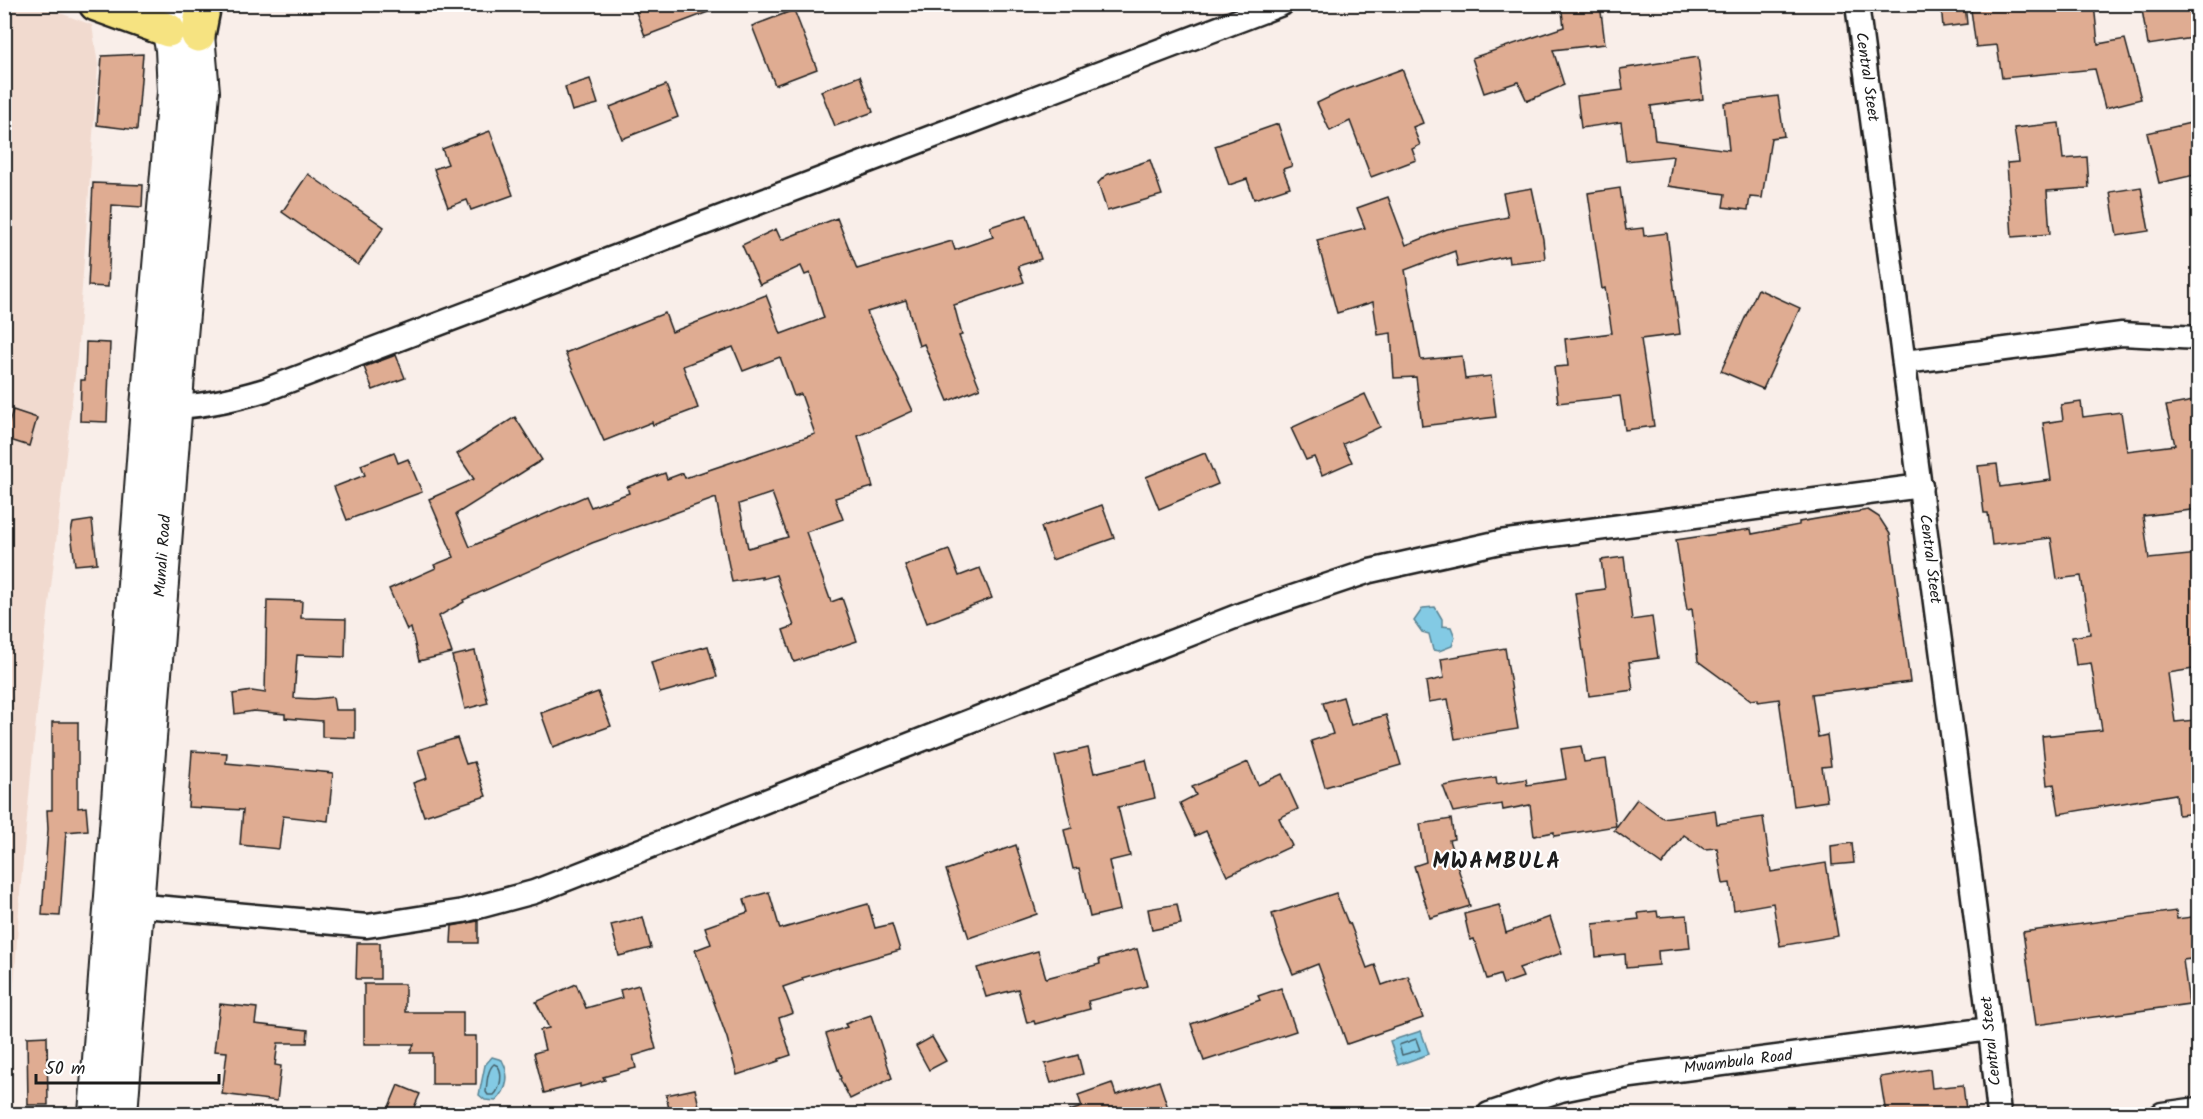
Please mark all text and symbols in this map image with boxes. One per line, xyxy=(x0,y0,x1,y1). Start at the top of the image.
street label: Central Steet xyxy=(1848,31,1886,124)
street label: Munali Road xyxy=(148,513,178,598)
street label: Central Steet xyxy=(1912,513,1948,606)
district label: MWAMBULA xyxy=(1432,845,1562,880)
street label: Central Steet xyxy=(1974,994,2008,1087)
street label: Mwambula Road xyxy=(1682,1043,1795,1081)
scale bar xyxy=(36,1047,219,1085)
text: 50 m xyxy=(45,1055,85,1084)

